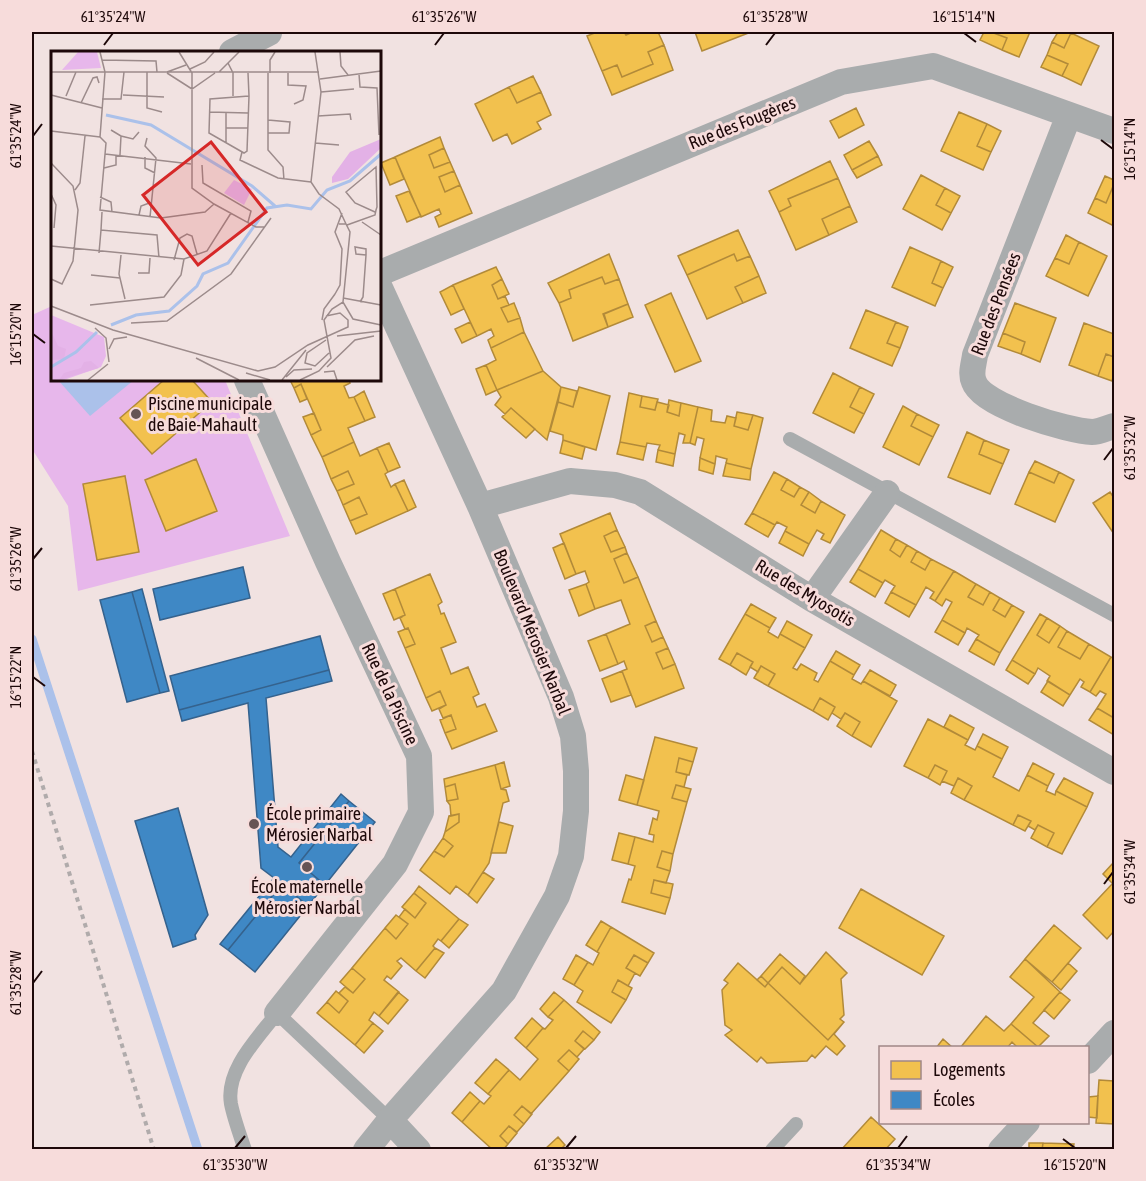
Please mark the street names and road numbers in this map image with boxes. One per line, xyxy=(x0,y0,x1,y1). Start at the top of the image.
street label: Rue des Fougères xyxy=(685,92,798,153)
street label: Rue des Pensées xyxy=(966,249,1025,358)
street label: Boulevard Mérosier Narbal xyxy=(490,546,575,718)
street label: Rue des Myosotis xyxy=(752,555,859,630)
street label: Rue de la Piscine xyxy=(358,640,423,748)

